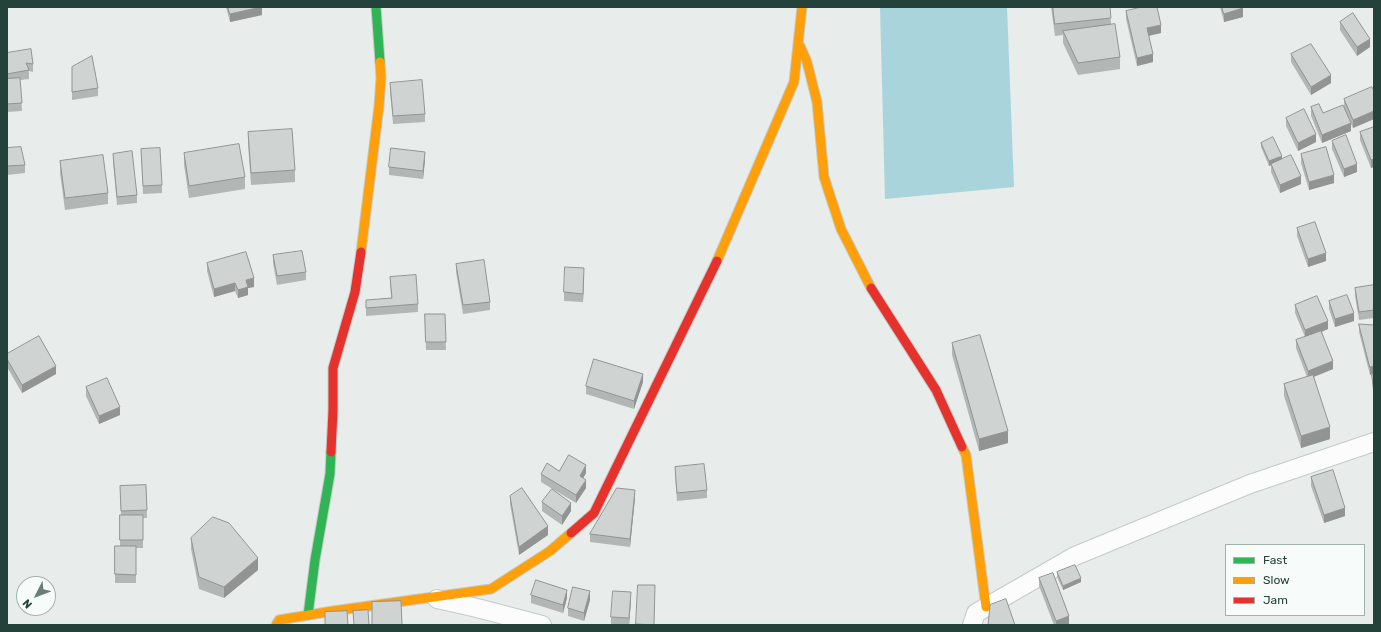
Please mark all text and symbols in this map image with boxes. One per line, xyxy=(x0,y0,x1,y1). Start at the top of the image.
legend xyxy=(1225,544,1365,616)
text: Fast xyxy=(1263,553,1287,567)
text: Slow xyxy=(1263,573,1290,587)
north arrow xyxy=(16,576,56,616)
text: Jam xyxy=(1263,593,1288,607)
text: N xyxy=(20,596,35,611)

